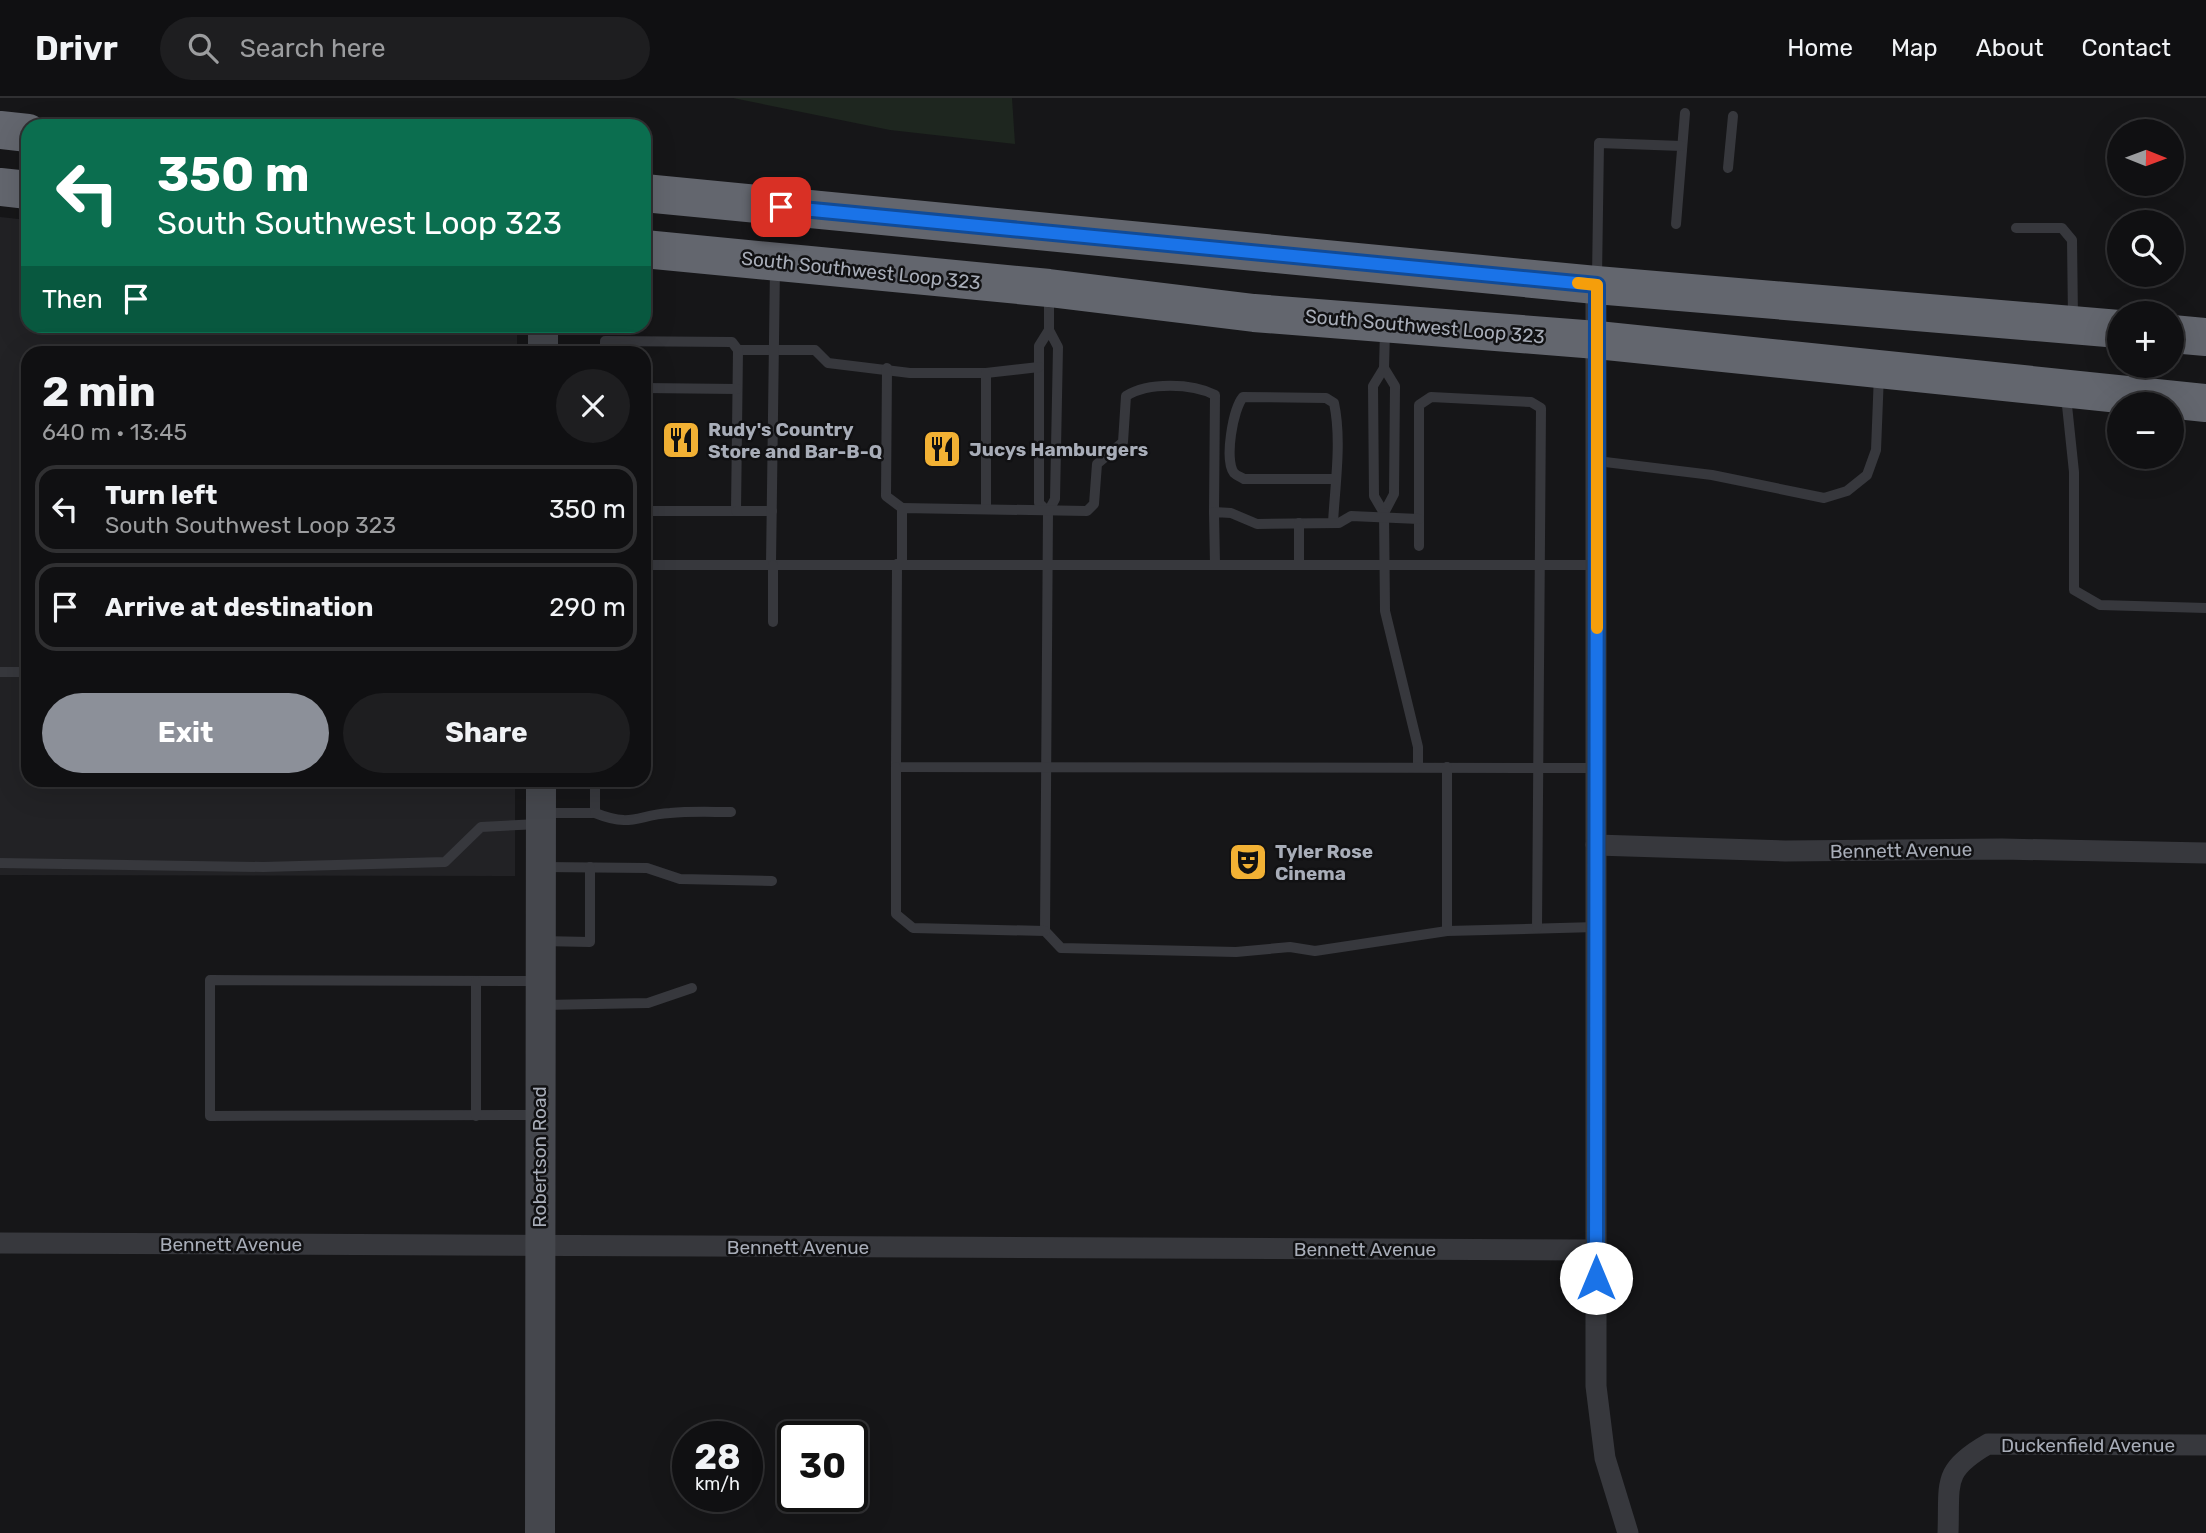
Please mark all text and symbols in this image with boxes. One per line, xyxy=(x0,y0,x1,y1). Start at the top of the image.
search box xyxy=(160,17,650,80)
text: Drivr xyxy=(35,29,118,68)
icon: search xyxy=(184,29,222,67)
text: Search here xyxy=(240,33,386,64)
text: Home xyxy=(1787,34,1853,62)
text: Map xyxy=(1891,34,1938,62)
text: About xyxy=(1976,34,2044,62)
text: Contact xyxy=(2082,34,2171,62)
north arrow xyxy=(2107,119,2184,196)
map controls xyxy=(2107,119,2184,469)
text: 350 m xyxy=(157,145,310,203)
icon: left xyxy=(42,147,133,238)
pin xyxy=(751,177,811,237)
icon: arrive xyxy=(762,188,800,226)
text: South Southwest Loop 323 xyxy=(157,204,562,242)
button: search xyxy=(2107,210,2184,287)
street label: South Southwest Loop 323 xyxy=(740,246,982,295)
icon: arrive xyxy=(117,280,155,318)
text: Then xyxy=(42,284,103,315)
button: + xyxy=(2107,301,2184,378)
street label: South Southwest Loop 323 xyxy=(1304,305,1546,348)
text: 2 min xyxy=(42,367,156,417)
button: close xyxy=(556,369,630,443)
button: − xyxy=(2107,392,2184,469)
text: 640 m · 13:45 xyxy=(42,418,187,446)
place label: Rudy's Country Store and Bar-B-Q xyxy=(708,418,882,463)
restaurant icon: Rudy's Country Store and Bar-B-Q xyxy=(660,419,702,461)
restaurant icon: Jucys Hamburgers xyxy=(921,428,963,470)
place label: Jucys Hamburgers xyxy=(969,438,1148,461)
text: Turn left xyxy=(105,480,217,511)
icon: left xyxy=(46,490,84,528)
text: 350 m xyxy=(549,494,626,525)
text: South Southwest Loop 323 xyxy=(105,511,396,539)
icon: arrive xyxy=(46,588,84,626)
text: Arrive at destination xyxy=(105,592,373,623)
text: 290 m xyxy=(549,592,626,623)
button: Exit xyxy=(42,693,329,773)
button: Share xyxy=(343,693,630,773)
street label: Bennett Avenue xyxy=(1830,838,1972,863)
place label: Tyler Rose Cinema xyxy=(1275,840,1373,885)
theatre icon: Tyler Rose Cinema xyxy=(1227,841,1269,883)
street label: Robertson Road xyxy=(528,1086,551,1228)
street label: Bennett Avenue xyxy=(160,1233,302,1256)
street label: Bennett Avenue xyxy=(727,1236,869,1259)
street label: Bennett Avenue xyxy=(1294,1238,1436,1261)
position arrow xyxy=(1559,1241,1633,1315)
speed limit sign: 30 xyxy=(777,1421,868,1512)
street label: Duckenfield Avenue xyxy=(2001,1434,2175,1457)
text: 28 xyxy=(694,1436,741,1478)
text: km/h xyxy=(695,1473,740,1495)

